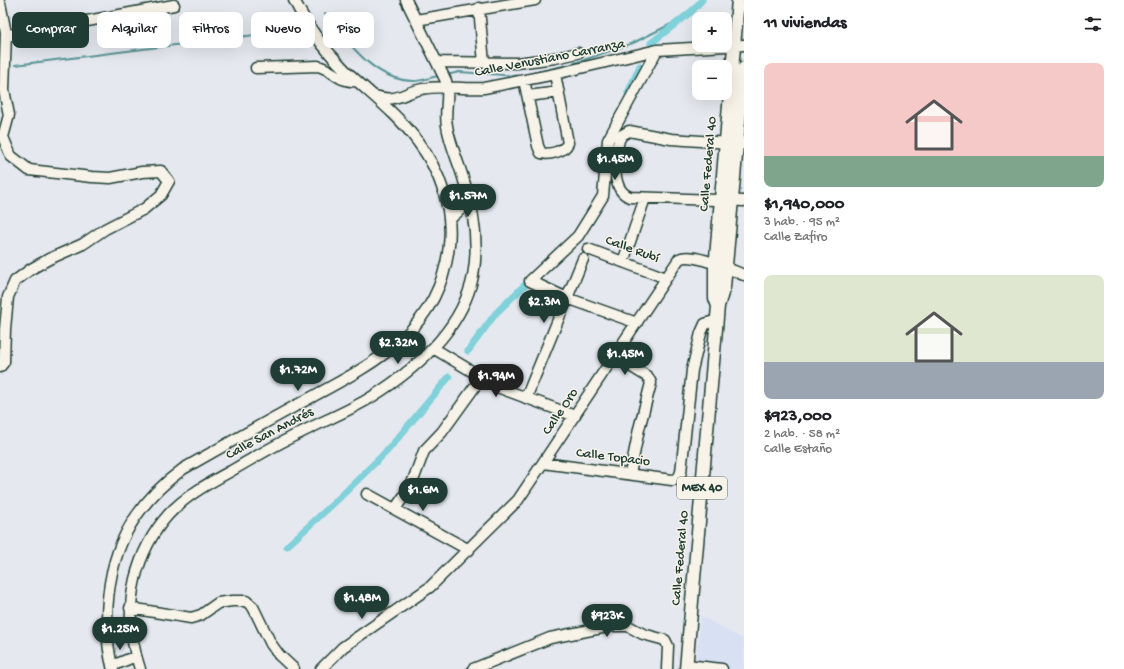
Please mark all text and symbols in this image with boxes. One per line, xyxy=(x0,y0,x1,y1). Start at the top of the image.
chip: Comprar xyxy=(12,12,89,48)
chip: Alquilar xyxy=(97,12,171,48)
chip: Filtros xyxy=(179,12,243,48)
chip: Nuevo xyxy=(251,12,315,48)
chip: Piso xyxy=(323,12,374,48)
map controls xyxy=(692,12,732,100)
button: + xyxy=(692,12,732,52)
icon: filters xyxy=(1082,13,1104,35)
text: 11 viviendas xyxy=(764,14,847,34)
street label: Calle Venustiano Carranza xyxy=(473,36,628,82)
button: − xyxy=(692,60,732,100)
icon: home xyxy=(898,89,970,161)
street label: Calle Federal 40 xyxy=(696,116,722,212)
pin: $1.45M xyxy=(582,147,648,181)
text: $1.45M xyxy=(596,152,634,167)
pin: $1.57M xyxy=(435,184,501,218)
text: $1.57M xyxy=(449,189,487,204)
text: $1,940,000 xyxy=(764,195,844,215)
text: 3 hab. · 95 m² xyxy=(764,215,840,230)
text: Calle Zafiro xyxy=(764,230,828,245)
street label: Calle Rubí xyxy=(603,232,662,268)
pin: $2.3M xyxy=(516,290,572,324)
text: $2.3M xyxy=(528,295,560,310)
icon: home xyxy=(898,301,970,373)
pin: $2.32M xyxy=(365,331,431,365)
text: $2.32M xyxy=(379,336,417,351)
pin: $1.45M xyxy=(592,342,658,376)
text: $1.45M xyxy=(606,347,644,362)
pin: $1.72M xyxy=(265,358,331,392)
text: $1.72M xyxy=(279,363,317,378)
pin: $1.94M xyxy=(463,364,529,398)
text: $1.94M xyxy=(478,369,514,384)
street label: Calle Oro xyxy=(539,385,583,439)
street label: Calle San Andrés xyxy=(223,403,317,464)
text: $923,000 xyxy=(764,407,832,427)
text: 2 hab. · 58 m² xyxy=(764,427,840,442)
text: Calle Estaño xyxy=(764,442,832,457)
street label: Calle Topacio xyxy=(575,445,651,471)
road number: MEX 40 xyxy=(677,477,727,499)
pin: $1.6M xyxy=(395,478,451,512)
text: $1.6M xyxy=(408,483,438,498)
street label: Calle Federal 40 xyxy=(668,510,694,606)
pin: $1.48M xyxy=(329,586,395,620)
text: $1.48M xyxy=(343,591,381,606)
pin: $923K xyxy=(579,604,635,638)
text: $923K xyxy=(591,609,623,624)
pin: $1.25M xyxy=(87,617,153,651)
text: $1.25M xyxy=(101,622,139,637)

